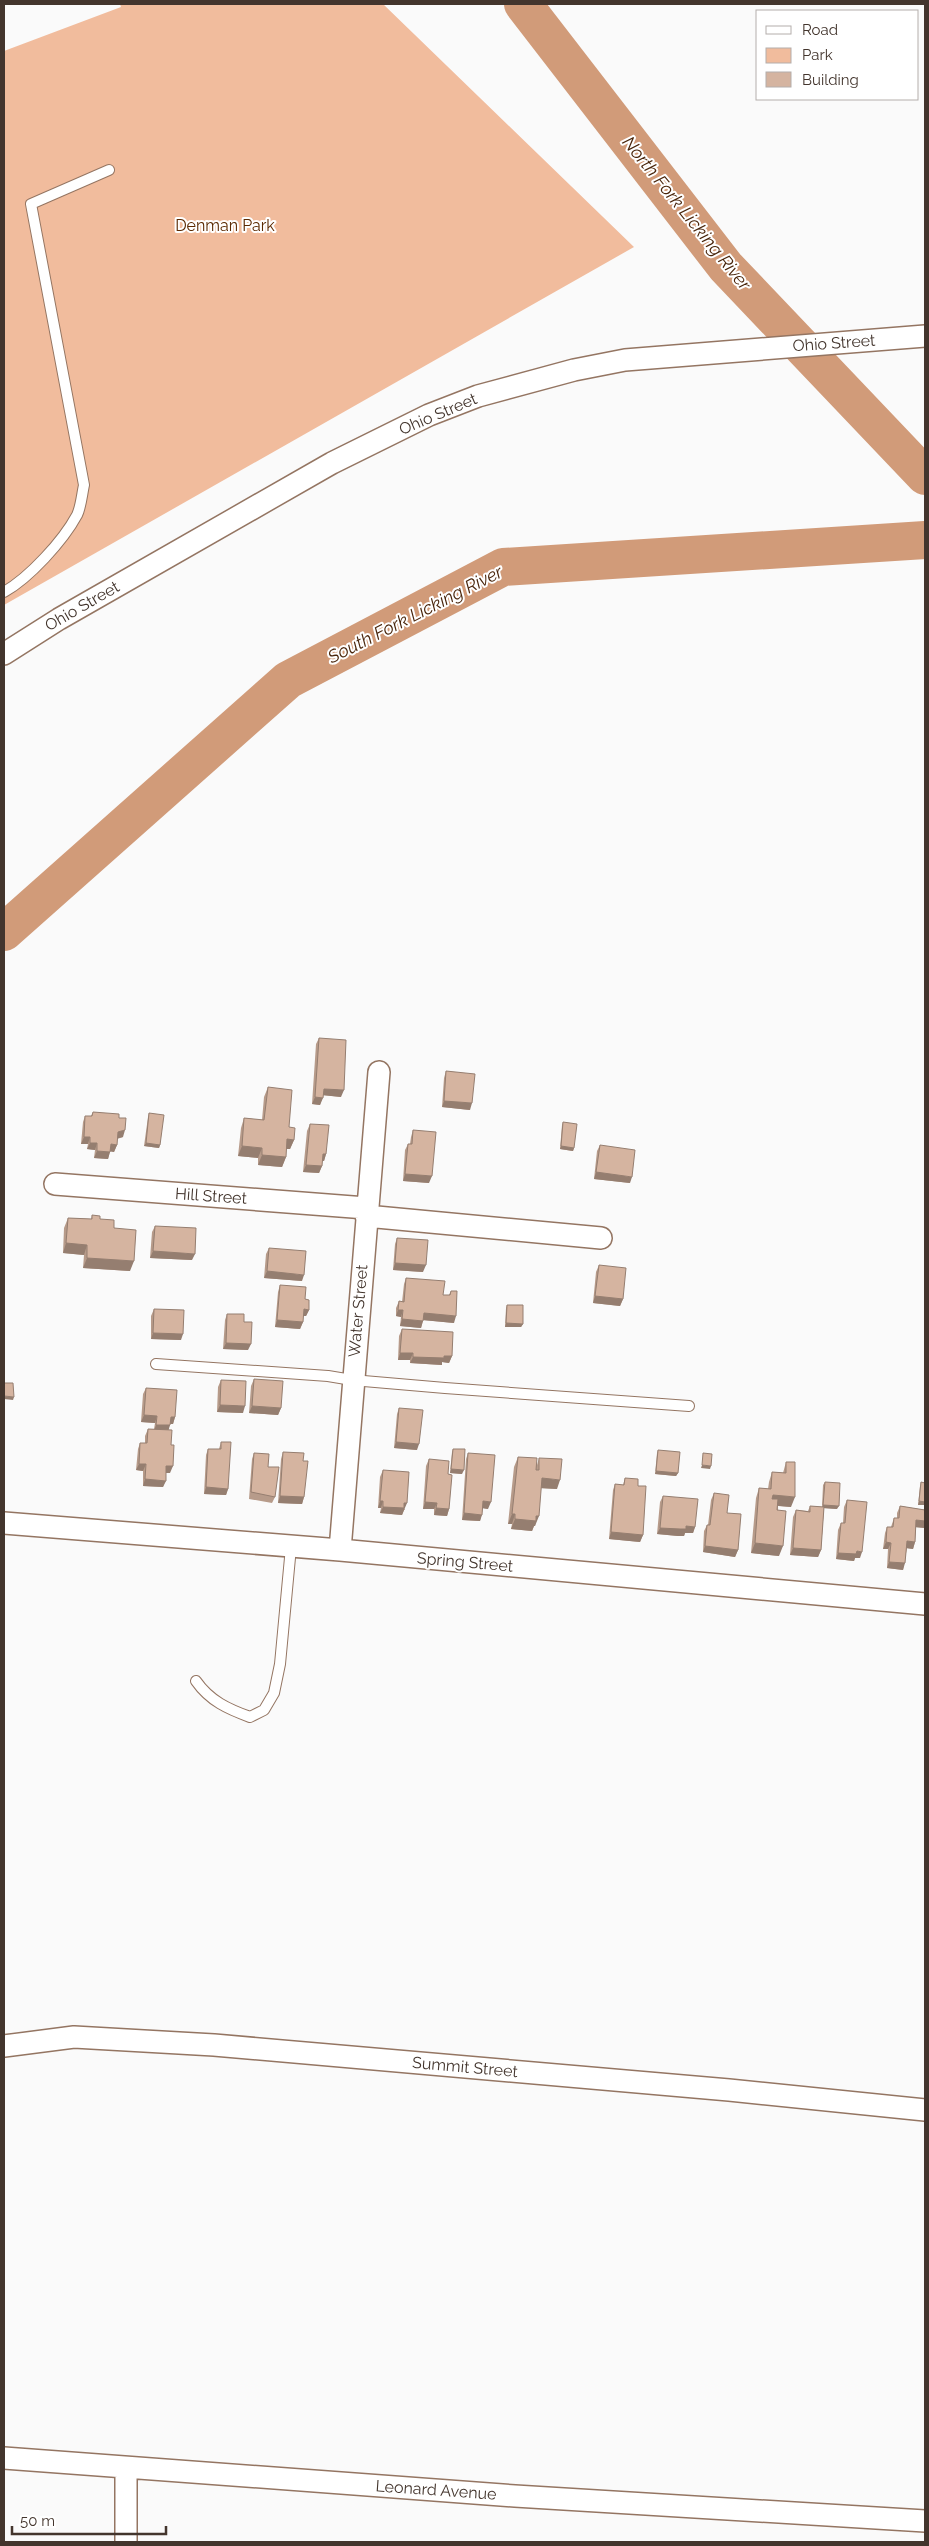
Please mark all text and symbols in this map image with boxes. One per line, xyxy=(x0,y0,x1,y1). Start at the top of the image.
legend xyxy=(756,10,919,100)
text: Road xyxy=(802,21,838,39)
text: Park xyxy=(802,46,833,64)
text: Building xyxy=(802,71,859,89)
water label: North Fork Licking River xyxy=(618,132,756,295)
park label: Denman Park xyxy=(175,216,275,235)
street label: Ohio Street xyxy=(792,331,877,355)
street label: Ohio Street xyxy=(396,389,480,439)
water label: South Fork Licking River xyxy=(323,560,507,668)
street label: Ohio Street xyxy=(41,577,123,635)
street label: Hill Street xyxy=(174,1184,248,1208)
street label: Water Street xyxy=(344,1263,372,1358)
street label: Spring Street xyxy=(416,1548,514,1576)
street label: Summit Street xyxy=(411,2053,519,2081)
street label: Leonard Avenue xyxy=(375,2476,497,2504)
scale bar xyxy=(12,2504,166,2536)
text: 50 m xyxy=(20,2512,55,2530)

